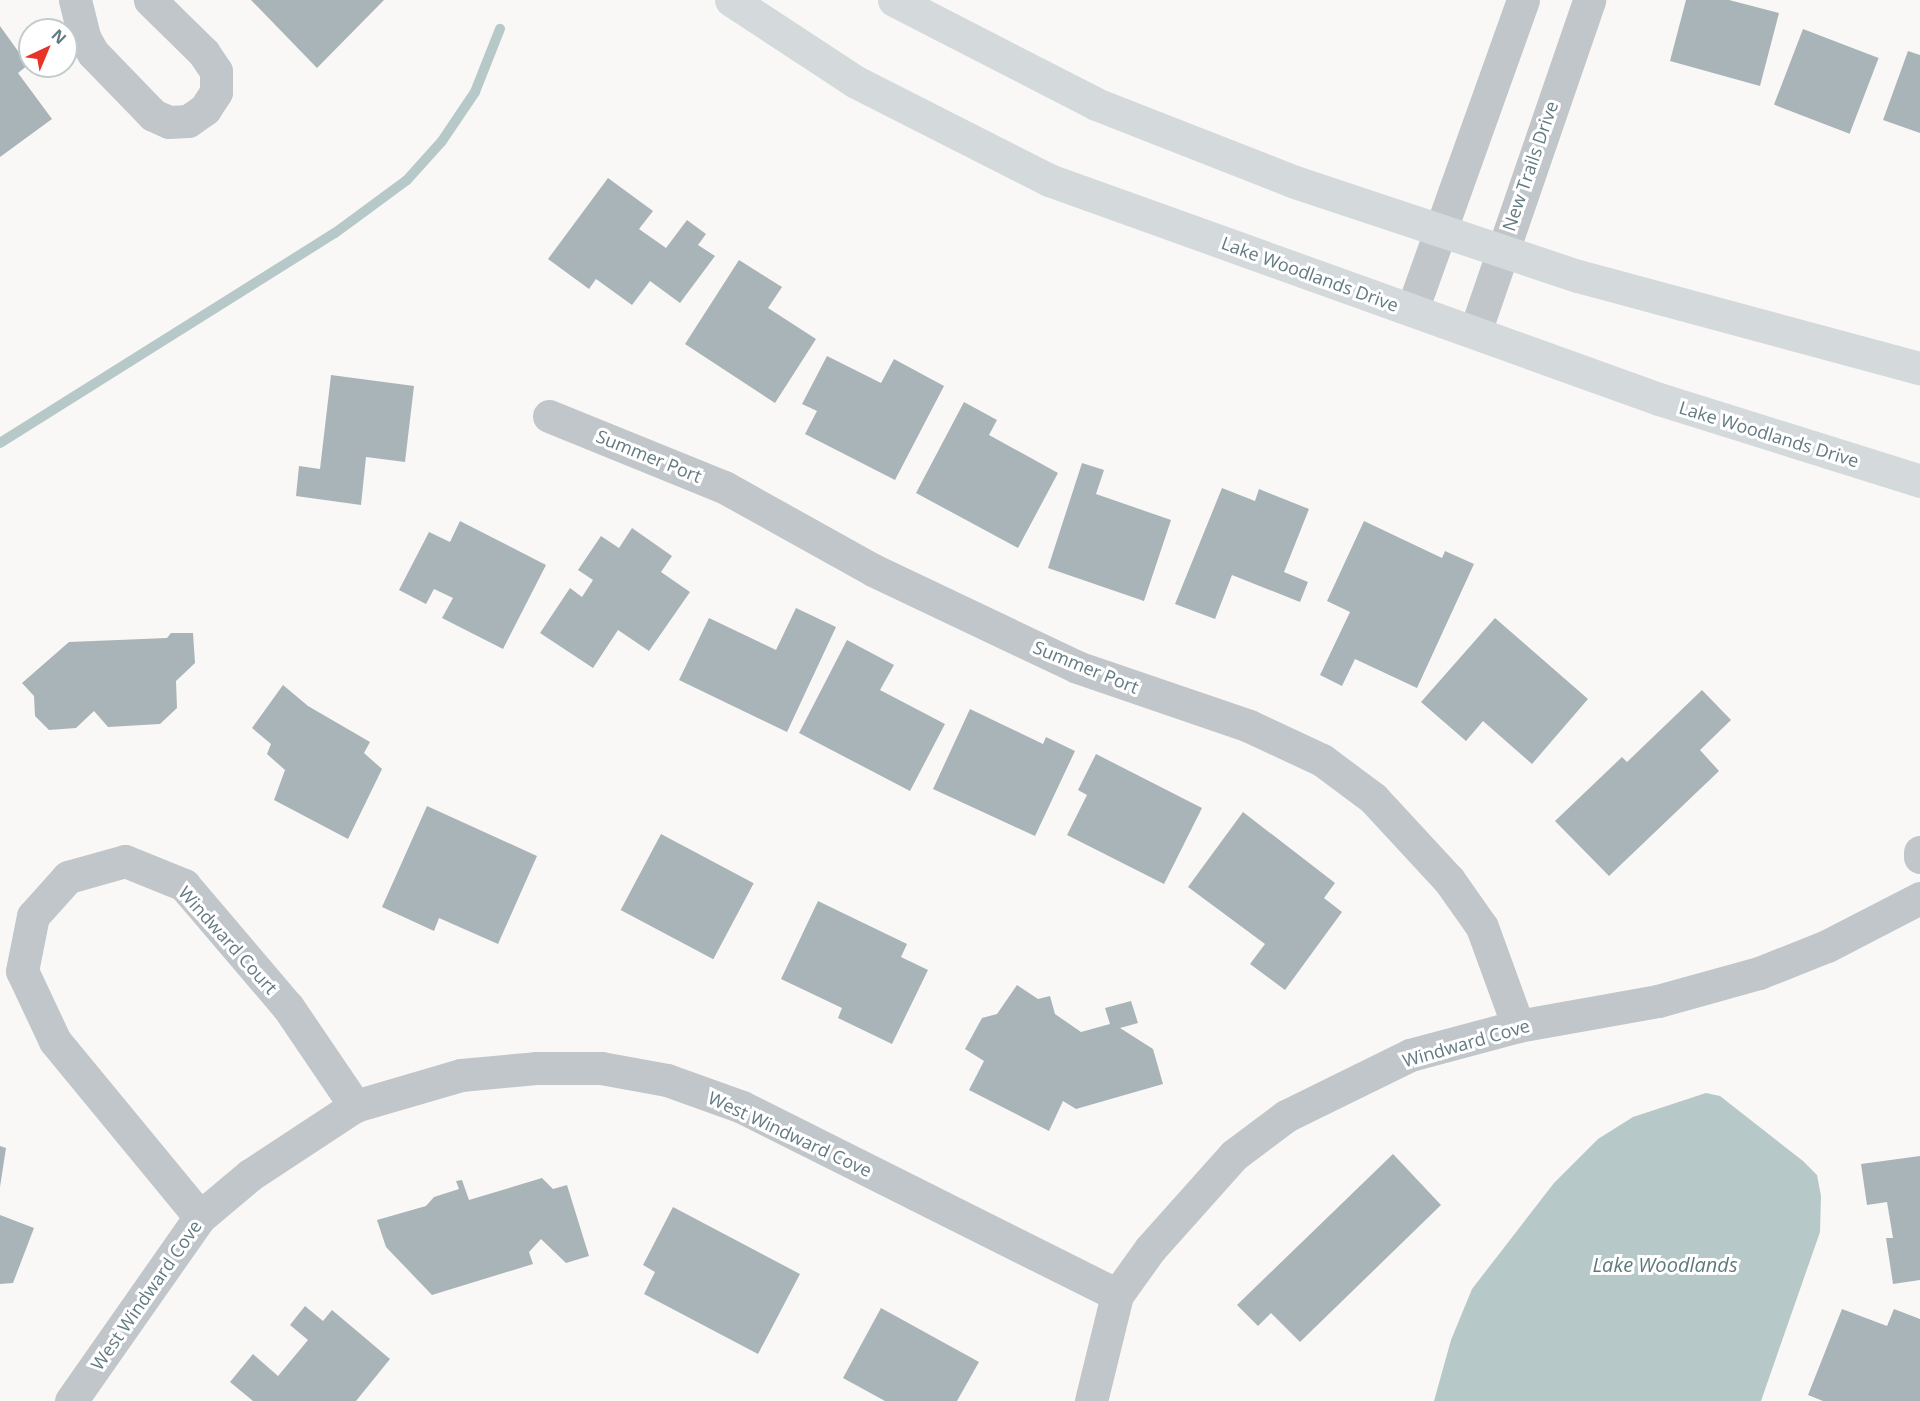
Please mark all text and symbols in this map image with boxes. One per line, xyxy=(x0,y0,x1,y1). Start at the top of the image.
north arrow xyxy=(18,18,78,78)
text: N xyxy=(47,24,71,49)
street label: New Trails Drive xyxy=(1498,98,1562,234)
street label: Lake Woodlands Drive xyxy=(1219,232,1401,316)
street label: Lake Woodlands Drive xyxy=(1677,396,1861,472)
street label: Summer Port xyxy=(593,425,705,487)
street label: Summer Port xyxy=(1030,636,1142,698)
street label: Windward Court xyxy=(174,882,282,998)
street label: Windward Cove xyxy=(1400,1014,1532,1072)
street label: West Windward Cove xyxy=(705,1087,875,1181)
street label: West Windward Cove xyxy=(86,1216,206,1374)
water label: Lake Woodlands xyxy=(1592,1252,1738,1276)

